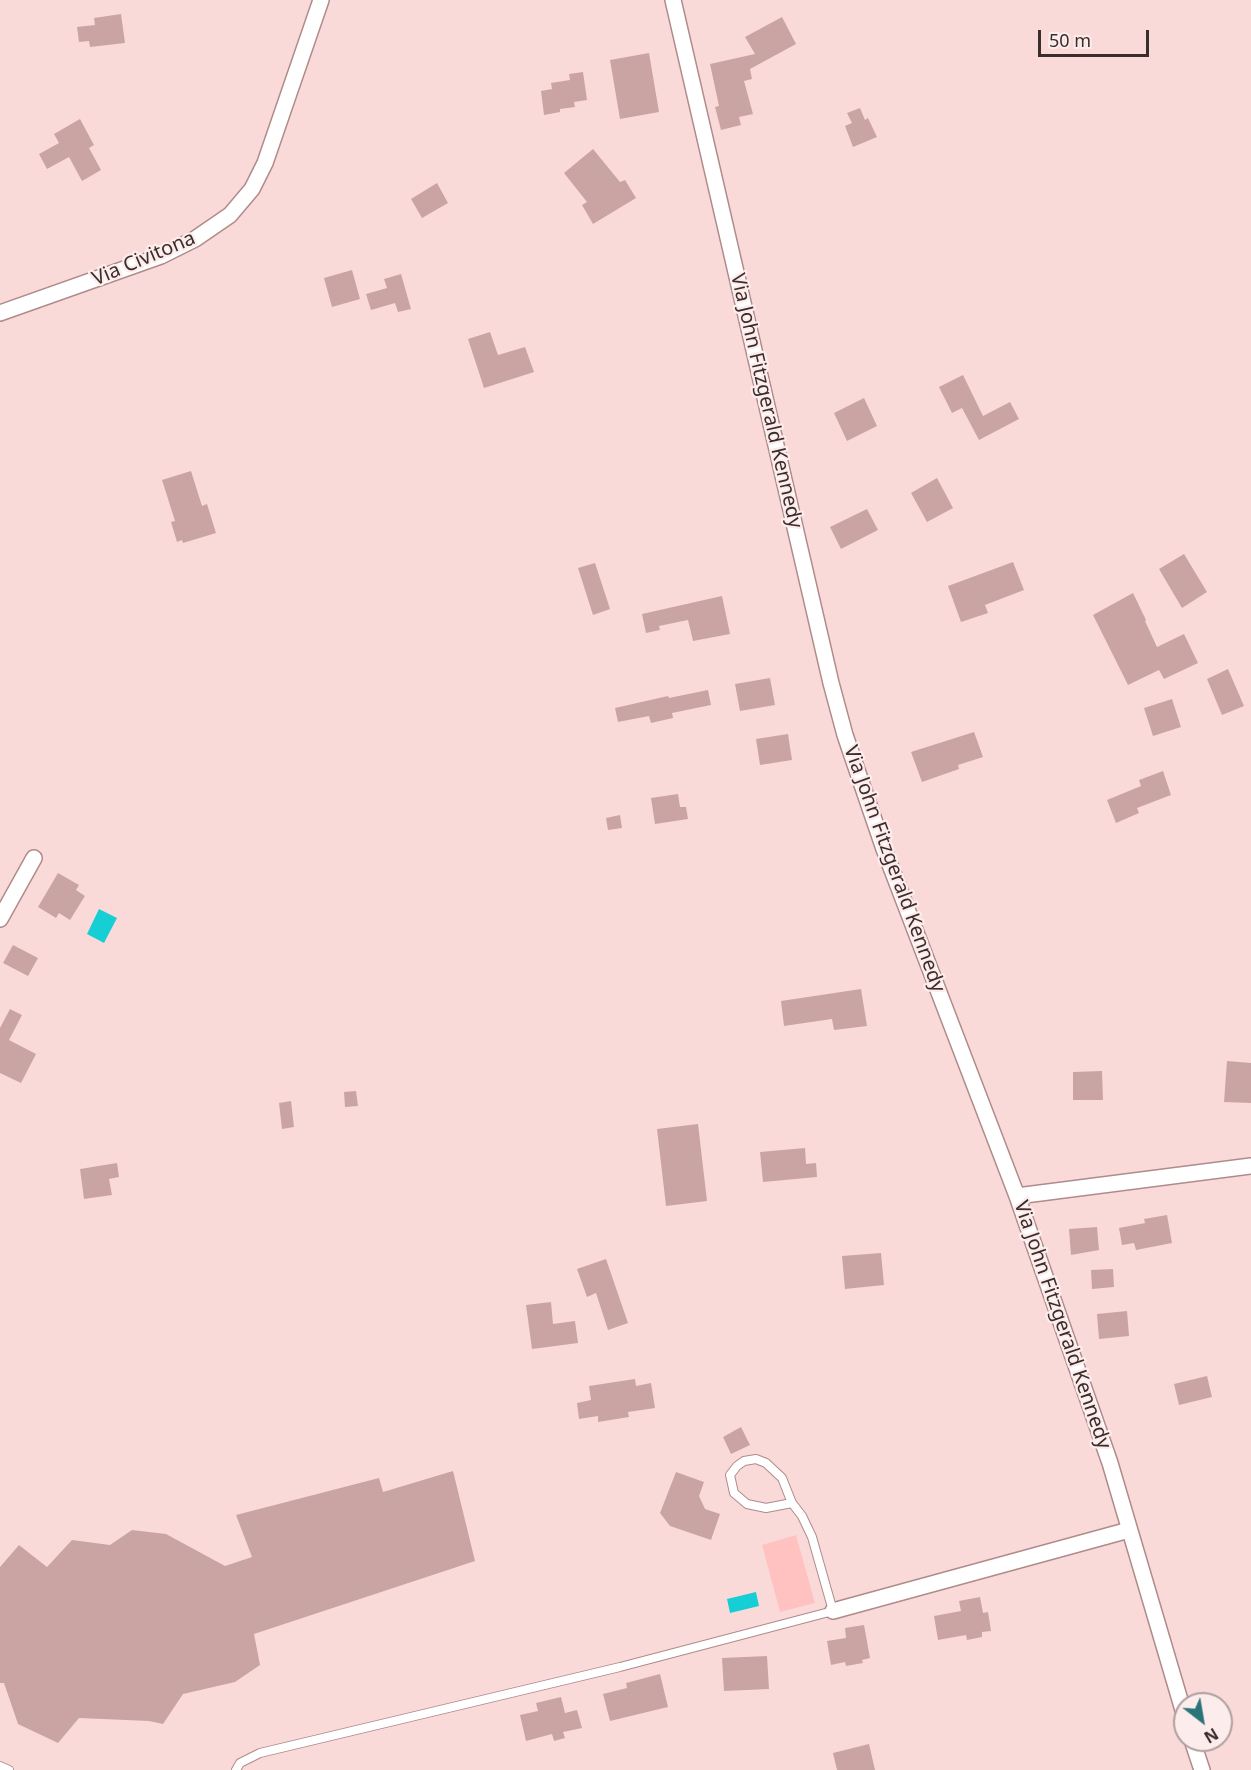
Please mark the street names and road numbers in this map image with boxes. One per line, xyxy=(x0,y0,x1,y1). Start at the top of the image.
street label: Via Civitona xyxy=(89,227,199,291)
street label: Via John Fitzgerald Kennedy xyxy=(725,271,807,531)
street label: Via John Fitzgerald Kennedy xyxy=(838,742,950,996)
street label: Via John Fitzgerald Kennedy xyxy=(1008,1198,1116,1452)

